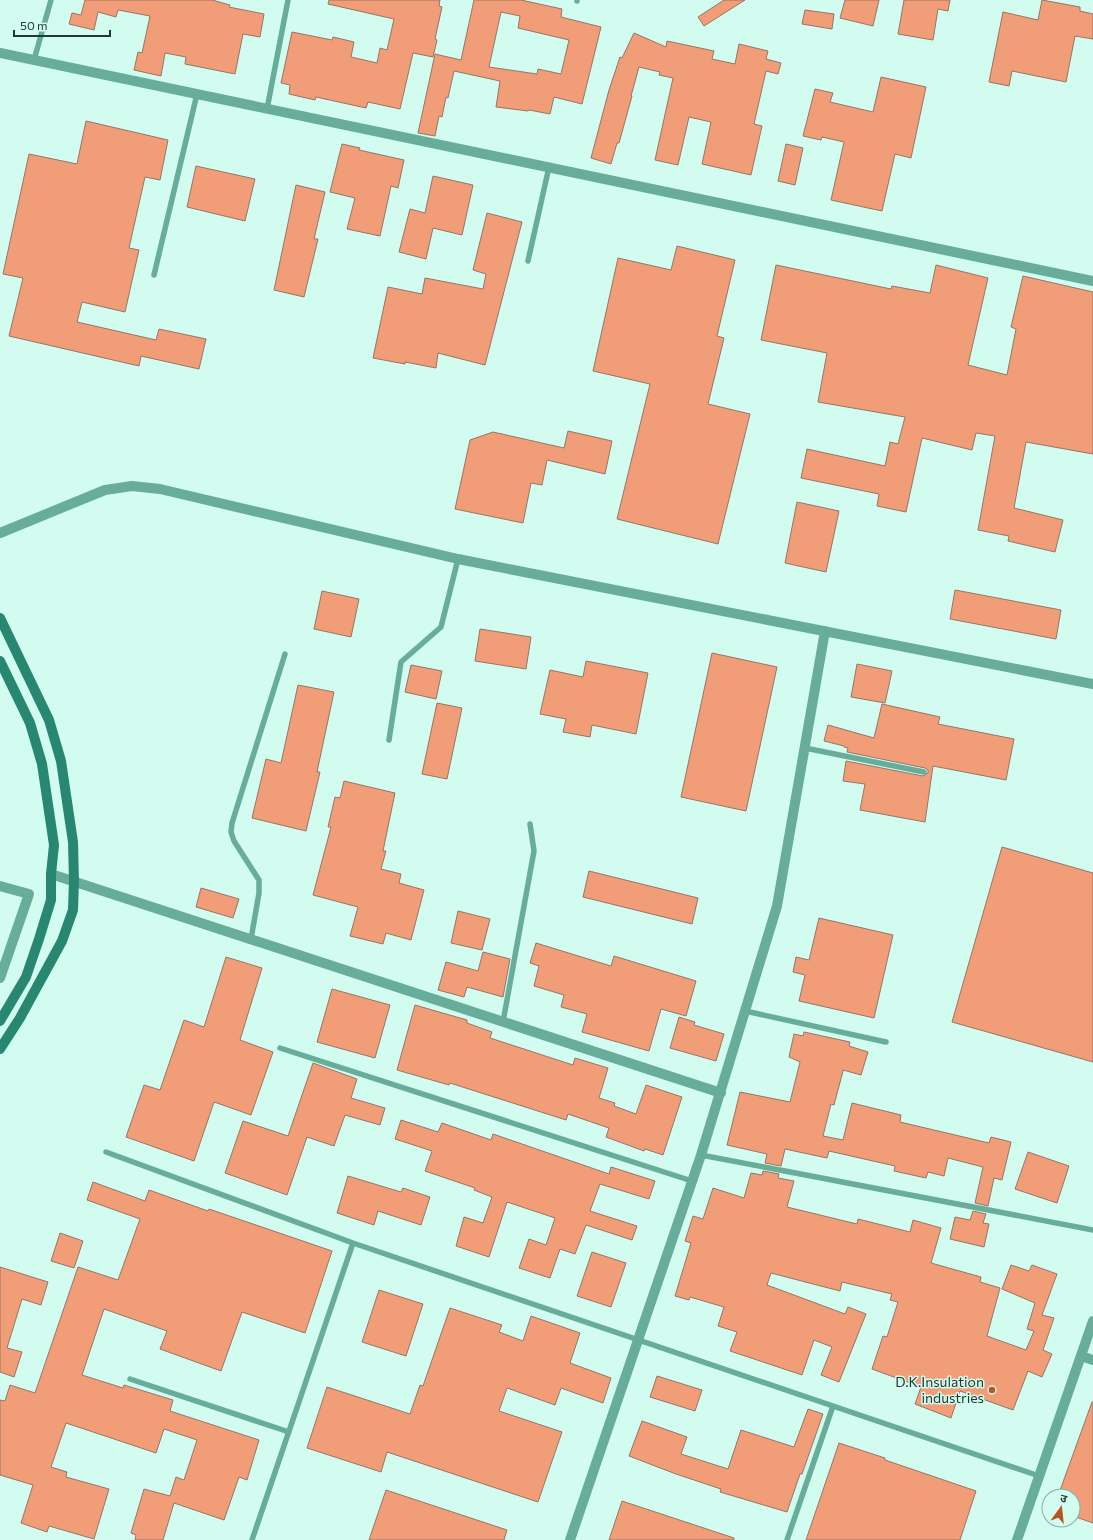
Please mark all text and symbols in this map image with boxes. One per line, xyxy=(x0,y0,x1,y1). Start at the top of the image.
scale bar xyxy=(14,12,110,38)
text: 50 m xyxy=(20,18,48,32)
place label: D.K.Insulation industries xyxy=(895,1373,984,1406)
marker: D.K.Insulation industries xyxy=(987,1385,997,1395)
north arrow xyxy=(1041,1488,1081,1528)
text: उ xyxy=(1059,1491,1069,1505)

